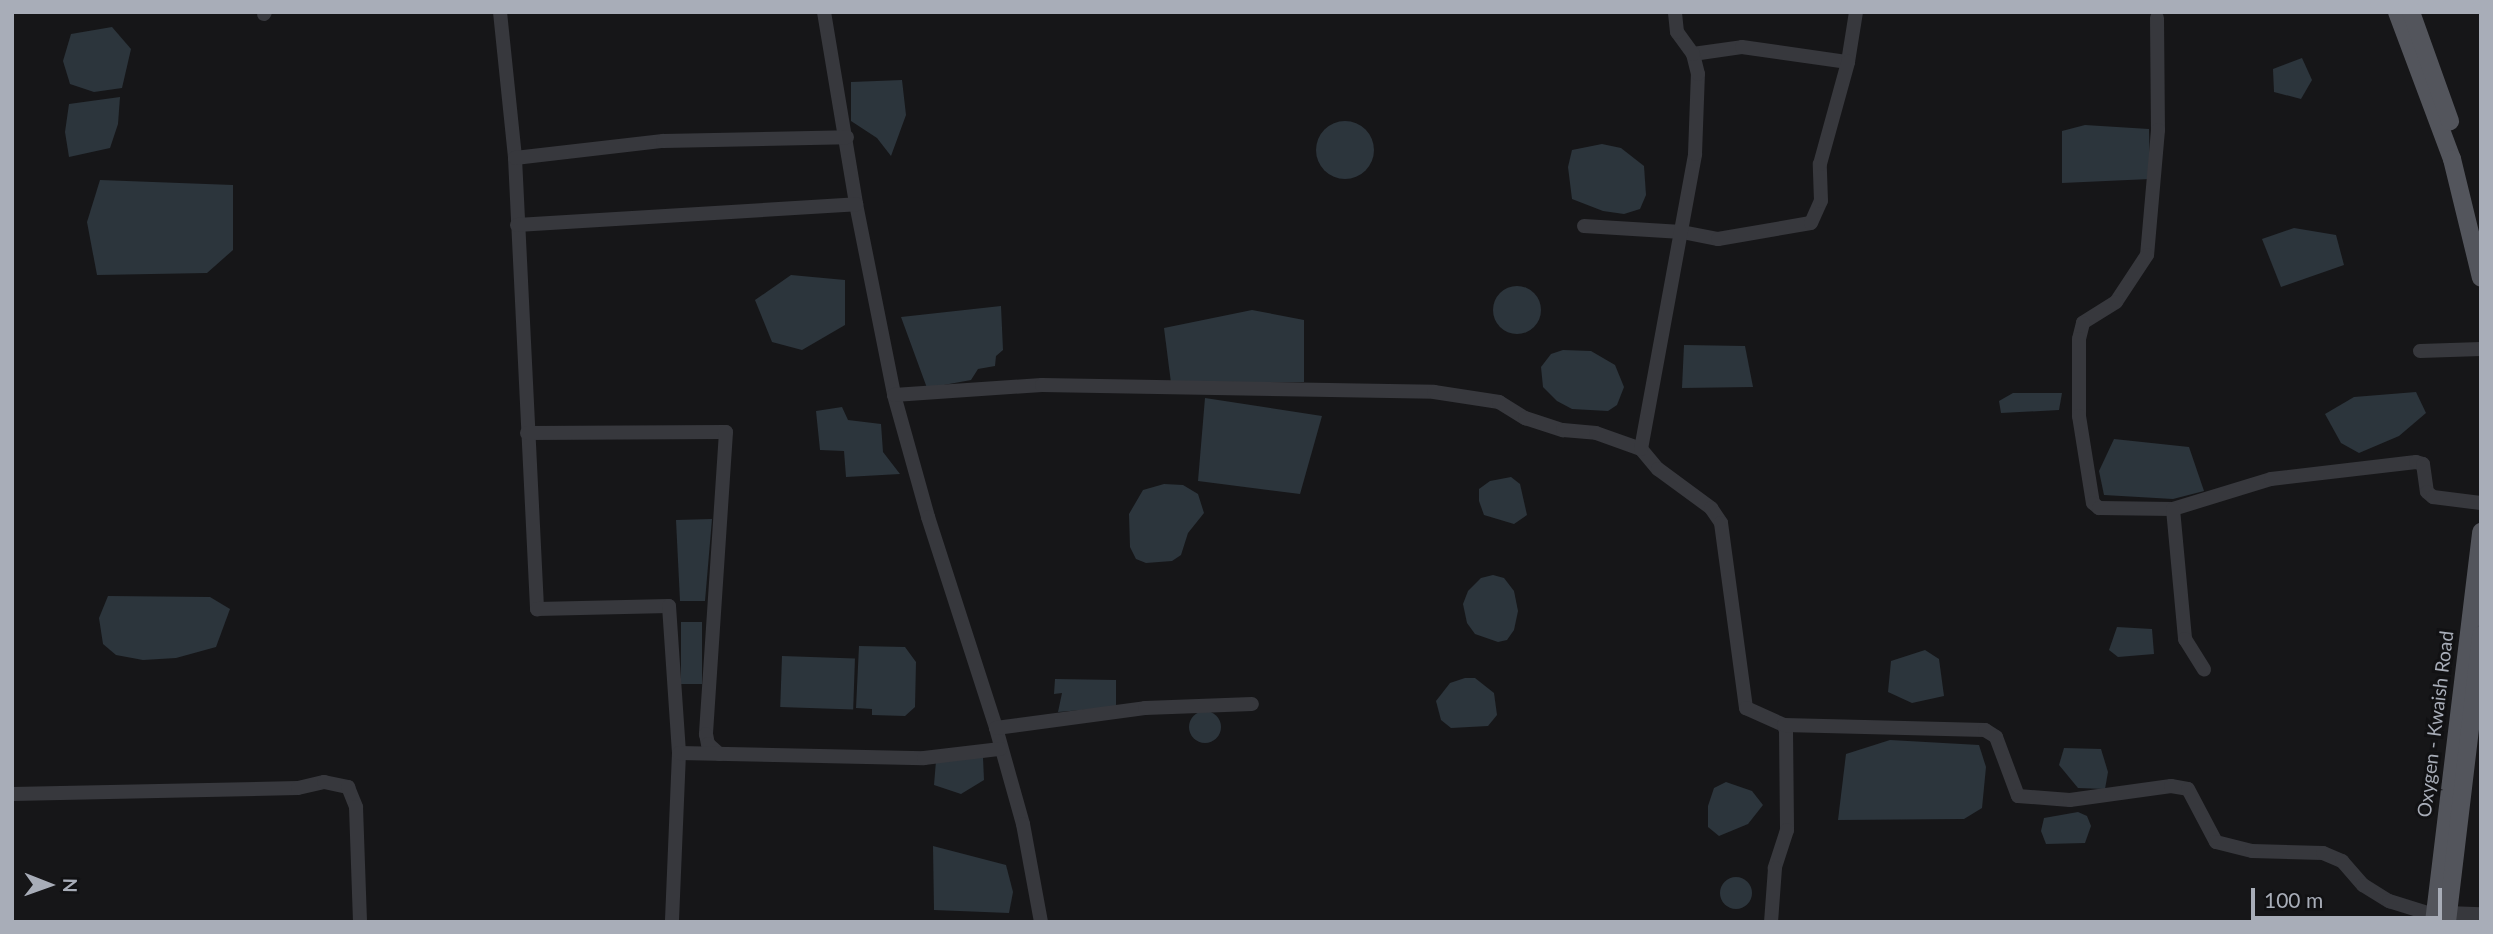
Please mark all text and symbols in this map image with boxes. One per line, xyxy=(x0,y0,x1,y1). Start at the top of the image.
street label: Oxygen - Kwaish Road xyxy=(2412,630,2458,818)
north arrow xyxy=(14,850,84,920)
scale bar xyxy=(2255,874,2446,918)
text: N xyxy=(59,878,82,893)
text: 100 m xyxy=(2264,887,2323,912)

